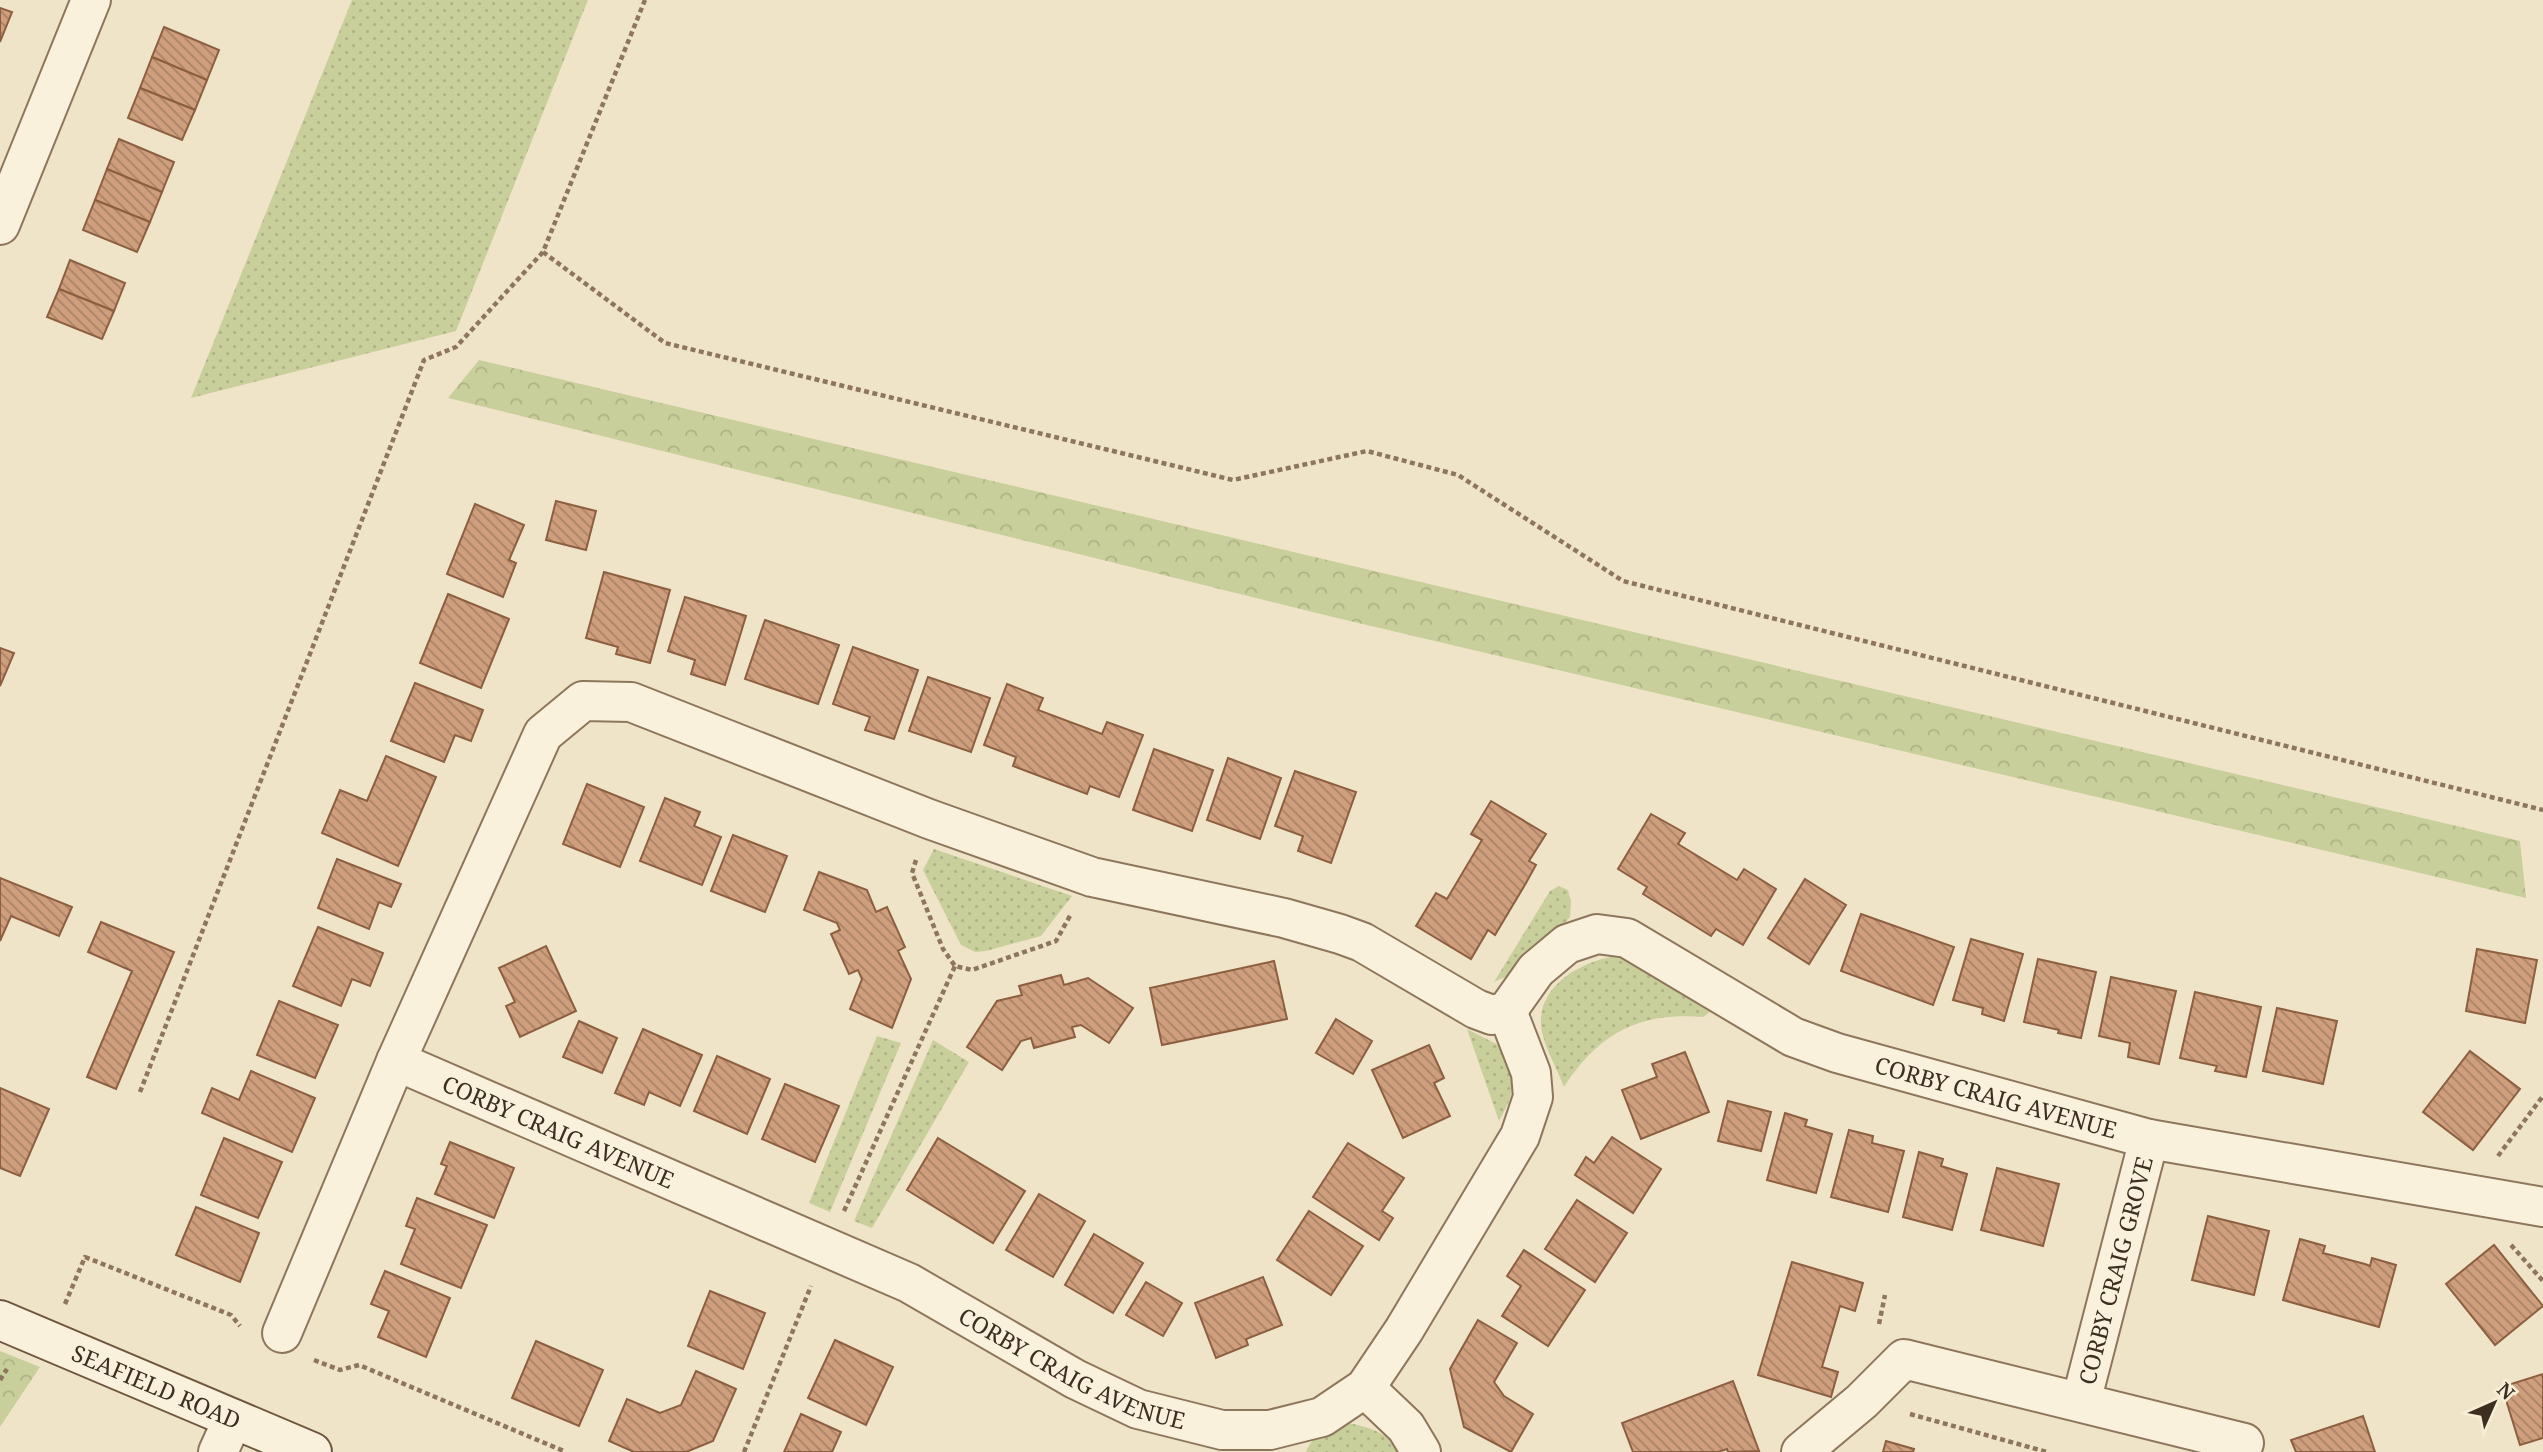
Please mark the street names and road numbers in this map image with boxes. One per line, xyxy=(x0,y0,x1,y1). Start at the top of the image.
street label: CORBY CRAIG AVENUE xyxy=(1871,1048,2121,1145)
street label: CORBY CRAIG AVENUE xyxy=(437,1067,679,1196)
street label: CORBY CRAIG GROVE xyxy=(2070,1153,2160,1388)
street label: CORBY CRAIG AVENUE xyxy=(953,1299,1189,1436)
street label: SEAFIELD ROAD xyxy=(67,1336,246,1436)

